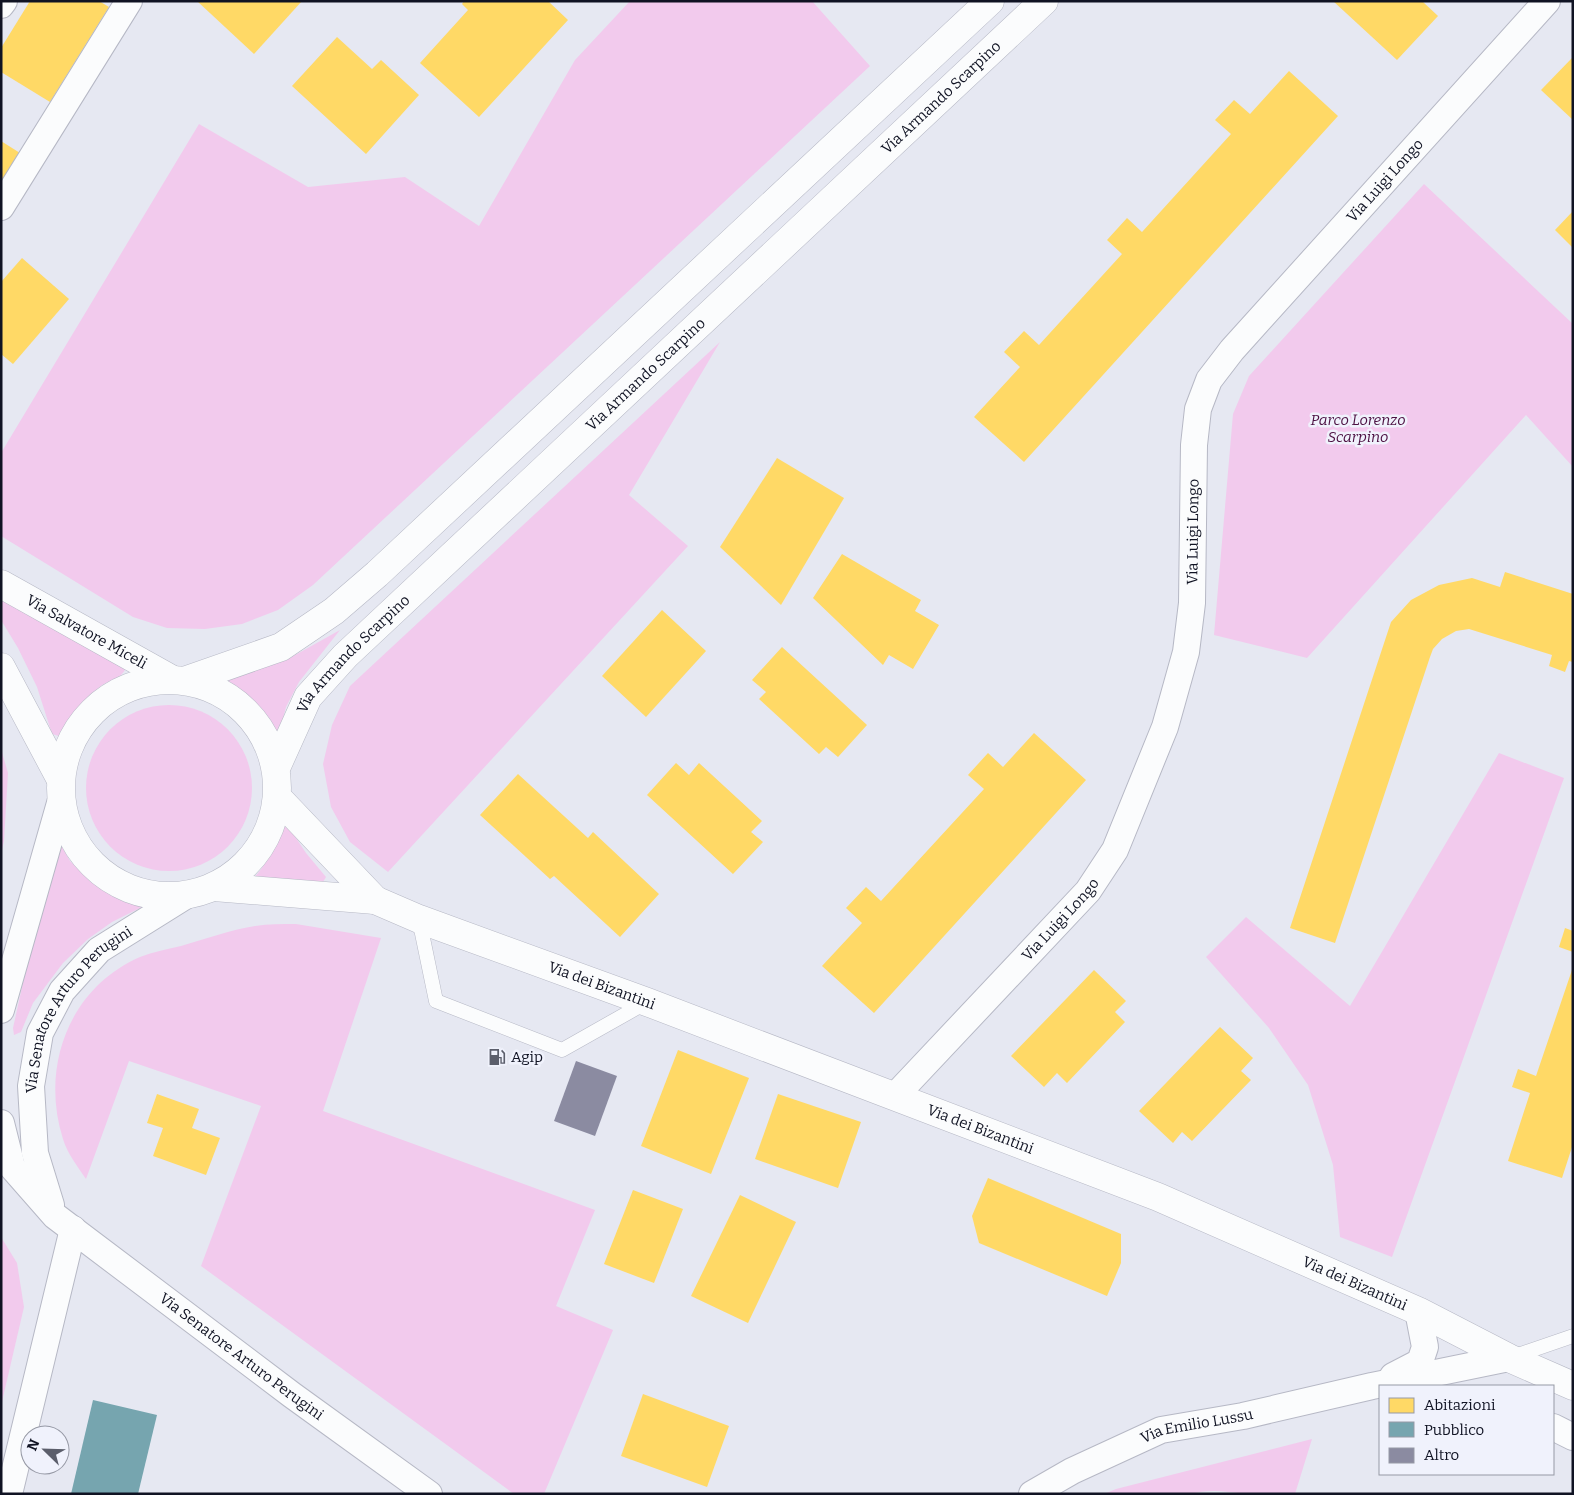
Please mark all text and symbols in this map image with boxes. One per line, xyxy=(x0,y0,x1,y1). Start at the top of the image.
street label: Via Armando Scarpino xyxy=(878,37,1005,158)
street label: Via Luigi Longo xyxy=(1343,135,1427,226)
street label: Via Armando Scarpino xyxy=(582,314,709,435)
park label: Parco Lorenzo Scarpino xyxy=(1310,411,1406,446)
street label: Via Luigi Longo xyxy=(1183,479,1203,585)
street label: Via Salvatore Miceli xyxy=(23,591,151,673)
street label: Via Armando Scarpino xyxy=(293,591,414,716)
street label: Via Luigi Longo xyxy=(1018,875,1103,965)
street label: Via Senatore Arturo Perugini xyxy=(22,922,136,1093)
street label: Via dei Bizantini xyxy=(546,958,658,1014)
fuel station icon: Agip xyxy=(487,1047,507,1067)
place label: Agip xyxy=(511,1048,543,1066)
street label: Via dei Bizantini xyxy=(925,1101,1037,1158)
street label: Via dei Bizantini xyxy=(1300,1252,1411,1314)
street label: Via Senatore Arturo Perugini xyxy=(156,1289,327,1424)
legend xyxy=(1379,1385,1554,1475)
text: Abitazioni xyxy=(1424,1396,1496,1414)
street label: Via Emilio Lussu xyxy=(1138,1405,1255,1447)
text: Pubblico xyxy=(1424,1421,1484,1439)
north arrow xyxy=(20,1425,70,1475)
text: N xyxy=(24,1437,44,1453)
text: Altro xyxy=(1424,1446,1459,1464)

